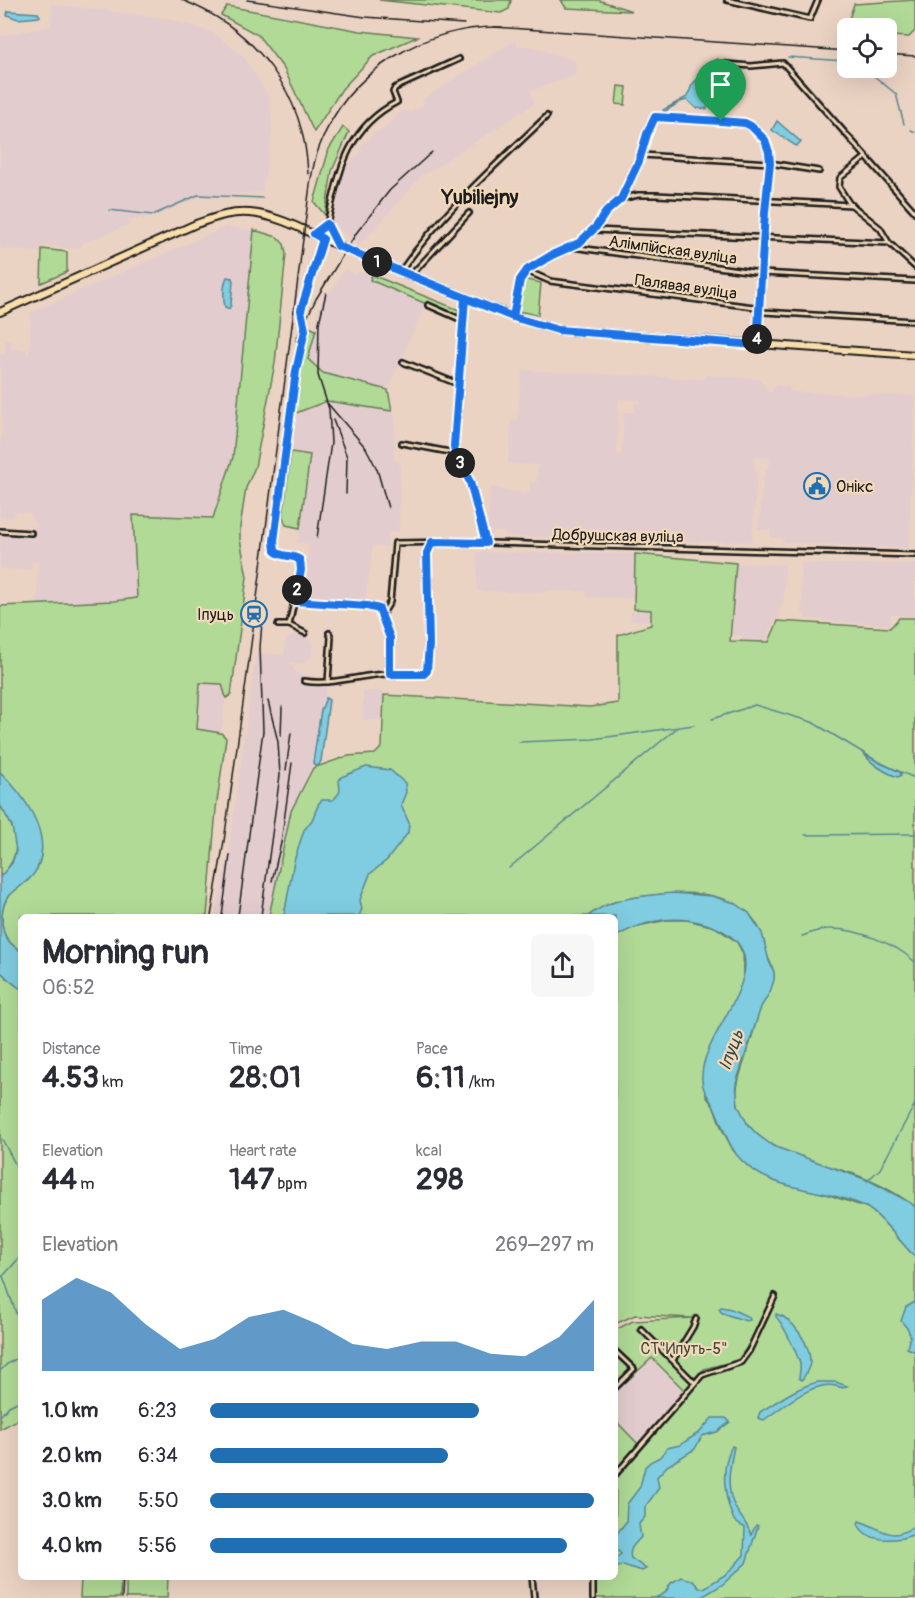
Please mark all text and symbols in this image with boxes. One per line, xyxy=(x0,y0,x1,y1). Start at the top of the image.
map controls xyxy=(837,18,897,78)
button: locate xyxy=(837,18,897,78)
pin xyxy=(695,59,746,121)
icon: arrive xyxy=(704,68,737,101)
district label: Yubiliejny xyxy=(441,185,519,210)
street label: Алімпійская вуліца xyxy=(608,231,738,269)
pin: 1 xyxy=(362,247,392,277)
text: 1 xyxy=(374,252,380,272)
street label: Палявая вуліца xyxy=(634,270,738,304)
pin: 4 xyxy=(742,324,772,354)
text: 4 xyxy=(752,329,762,349)
pin: 3 xyxy=(445,448,475,478)
text: 3 xyxy=(456,453,464,473)
public building icon: Онікс xyxy=(802,471,832,501)
place label: Онікс xyxy=(836,477,873,497)
street label: Добрушская вуліца xyxy=(551,525,684,547)
pin: 2 xyxy=(282,575,312,605)
text: 2 xyxy=(293,580,301,600)
station icon: Іпуць xyxy=(239,599,269,629)
place label: Іпуць xyxy=(197,605,234,625)
text: Morning run xyxy=(42,932,209,973)
button: share xyxy=(531,934,594,997)
text: 06:52 xyxy=(42,975,95,1000)
water label: Іпуць xyxy=(714,1026,750,1074)
text: Distance xyxy=(42,1039,101,1059)
text: Time xyxy=(229,1039,262,1059)
text: Pace xyxy=(416,1039,448,1059)
text: 4.53 xyxy=(42,1059,99,1096)
text: 28:01 xyxy=(229,1059,301,1096)
text: 6:11 xyxy=(416,1059,465,1096)
text: km xyxy=(99,1072,123,1092)
text: /km xyxy=(465,1072,495,1092)
text: Elevation xyxy=(42,1141,103,1161)
text: Heart rate xyxy=(229,1141,296,1161)
text: kcal xyxy=(416,1141,442,1161)
text: 44 xyxy=(42,1161,77,1198)
text: 147 xyxy=(229,1161,274,1198)
text: 298 xyxy=(416,1161,463,1198)
text: m xyxy=(77,1174,95,1194)
text: bpm xyxy=(274,1174,307,1194)
text: Elevation xyxy=(42,1232,118,1257)
text: 269–297 m xyxy=(495,1232,594,1257)
park label: СТ"Ипуть-5" xyxy=(640,1339,728,1359)
text: 1.0 km xyxy=(42,1398,98,1423)
text: 6:23 xyxy=(138,1398,177,1423)
text: 2.0 km xyxy=(42,1443,102,1468)
text: 6:34 xyxy=(138,1443,178,1468)
text: 3.0 km xyxy=(42,1488,102,1513)
text: 5:50 xyxy=(138,1488,179,1513)
text: 4.0 km xyxy=(42,1533,102,1558)
text: 5:56 xyxy=(138,1533,177,1558)

